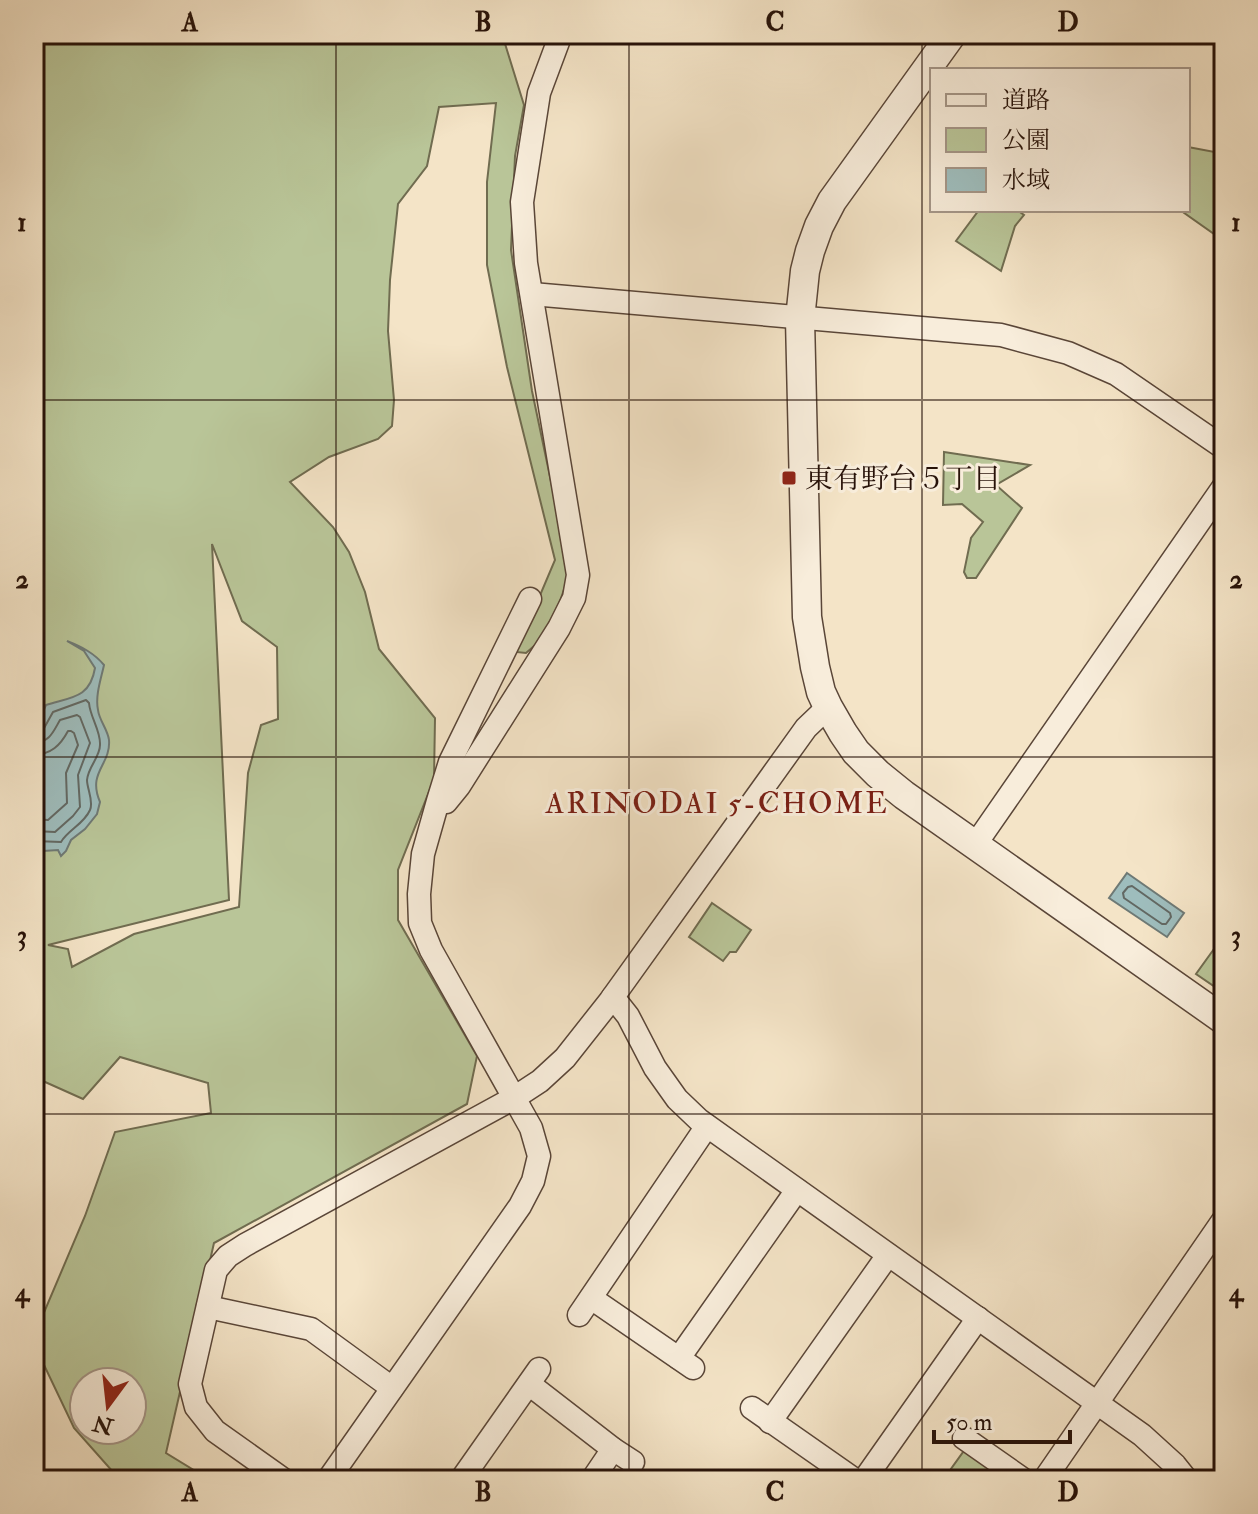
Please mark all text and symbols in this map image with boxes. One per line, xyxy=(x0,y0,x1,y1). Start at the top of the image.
text: A xyxy=(181,7,199,39)
text: B xyxy=(474,7,492,39)
text: C xyxy=(765,7,785,39)
text: D xyxy=(1057,7,1079,39)
legend xyxy=(930,68,1190,212)
text: 道路 xyxy=(1002,85,1050,116)
text: 公園 xyxy=(1002,125,1050,156)
text: 水域 xyxy=(1002,165,1050,196)
text: 1 xyxy=(17,207,27,239)
text: 1 xyxy=(1231,207,1241,239)
place label: 東有野台５丁目 xyxy=(805,462,1001,497)
marker: 東有野台５丁目 xyxy=(780,469,798,487)
text: 2 xyxy=(15,564,29,596)
text: 2 xyxy=(1229,564,1243,596)
district label: ARINODAI 5-CHOME xyxy=(544,785,889,822)
text: 3 xyxy=(17,920,27,952)
text: 3 xyxy=(1231,920,1241,952)
text: 4 xyxy=(14,1277,31,1309)
text: 4 xyxy=(1228,1277,1245,1309)
north arrow xyxy=(68,1366,148,1446)
scale bar xyxy=(934,1394,1070,1444)
text: 50 m xyxy=(946,1407,993,1438)
text: N xyxy=(90,1408,117,1441)
text: A xyxy=(181,1477,199,1509)
text: B xyxy=(474,1477,492,1509)
text: C xyxy=(765,1477,785,1509)
text: D xyxy=(1057,1477,1079,1509)

